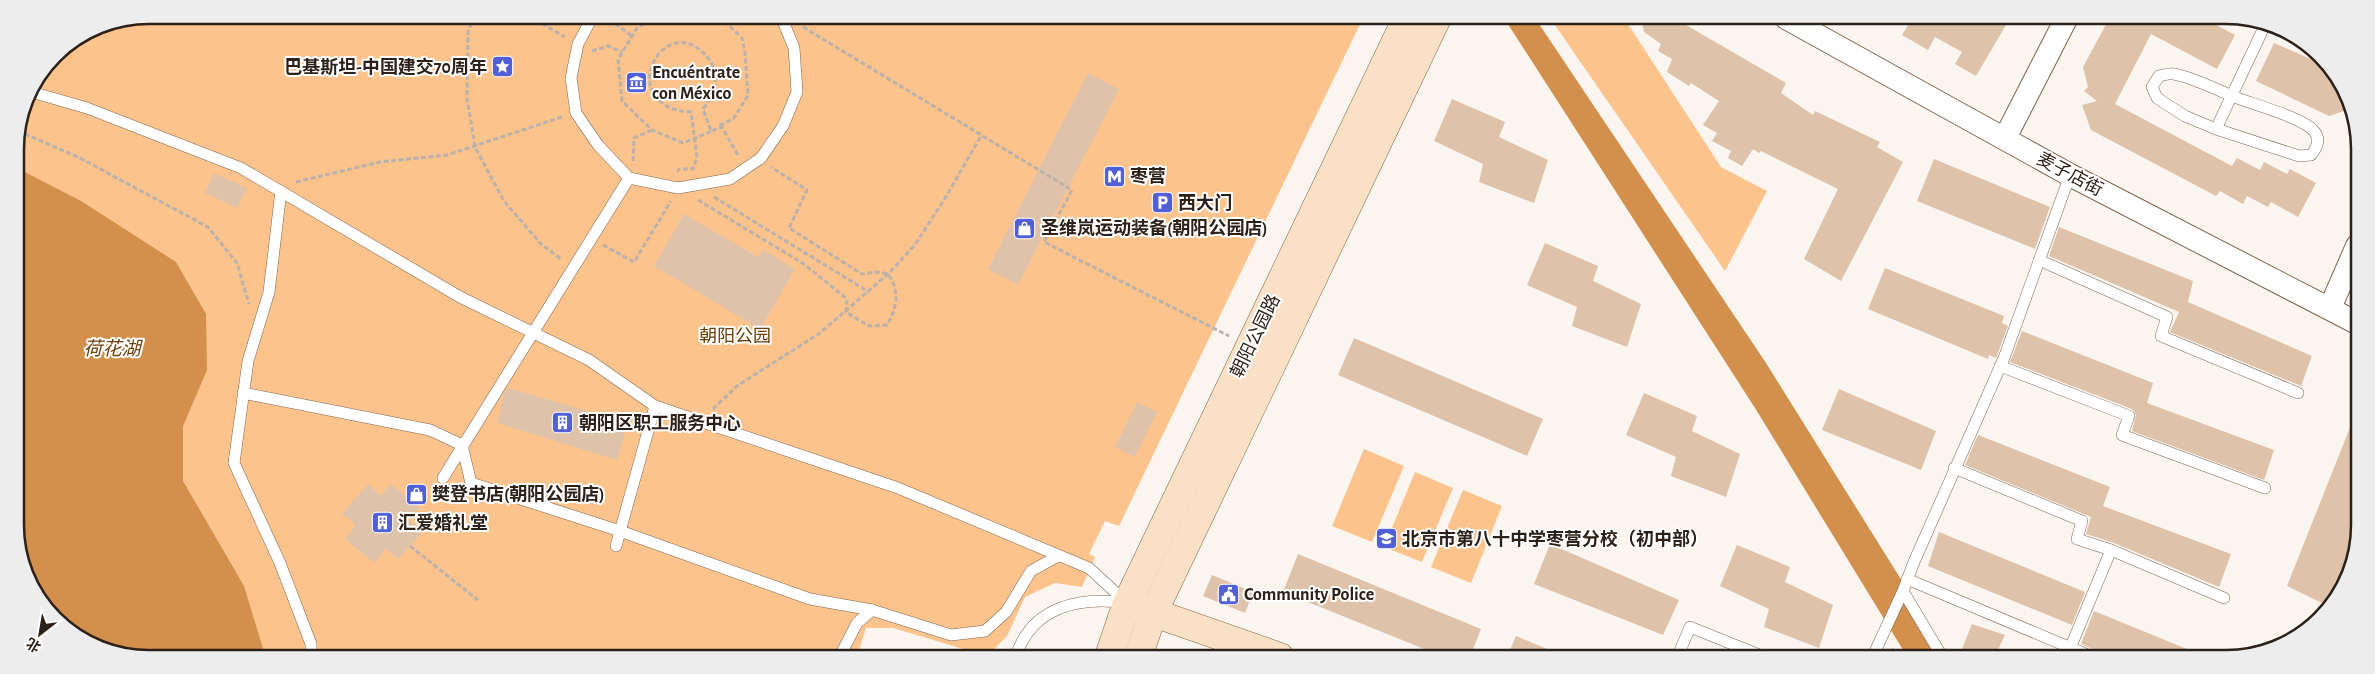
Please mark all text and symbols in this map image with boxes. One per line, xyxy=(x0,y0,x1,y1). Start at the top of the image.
place icon: 巴基斯坦-中国建交70周年 xyxy=(491,55,515,79)
place label: 巴基斯坦-中国建交70周年 xyxy=(284,57,487,77)
place label: Encuéntrate con México xyxy=(652,64,740,103)
museum icon: Encuéntrate con México xyxy=(624,70,648,94)
street label: 麦子店街 xyxy=(2034,148,2106,200)
metro station icon: 枣营 xyxy=(1102,164,1126,188)
place label: 枣营 xyxy=(1130,167,1166,186)
parking icon: 西大门 xyxy=(1150,191,1174,215)
place label: 西大门 xyxy=(1178,193,1232,213)
shop icon: 圣维岚运动装备(朝阳公园店) xyxy=(1013,216,1037,240)
place label: 圣维岚运动装备(朝阳公园店) xyxy=(1041,218,1268,238)
street label: 朝阳公园路 xyxy=(1226,291,1284,381)
park label: 朝阳公园 xyxy=(699,326,771,346)
water label: 荷花湖 xyxy=(83,339,143,359)
building icon: 朝阳区职工服务中心 xyxy=(551,411,575,435)
place label: 朝阳区职工服务中心 xyxy=(579,413,741,433)
shop icon: 樊登书店(朝阳公园店) xyxy=(404,482,428,506)
place label: 樊登书店(朝阳公园店) xyxy=(432,484,605,504)
building icon: 汇爱婚礼堂 xyxy=(370,511,394,535)
place label: 汇爱婚礼堂 xyxy=(398,513,488,533)
school or university icon: 北京市第八十中学枣营分校（初中部） xyxy=(1374,527,1398,551)
place label: 北京市第八十中学枣营分校（初中部） xyxy=(1402,529,1708,549)
public building icon: Community Police xyxy=(1216,582,1240,606)
place label: Community Police xyxy=(1244,586,1374,604)
north arrow xyxy=(15,609,65,659)
text: 北 xyxy=(24,635,43,655)

